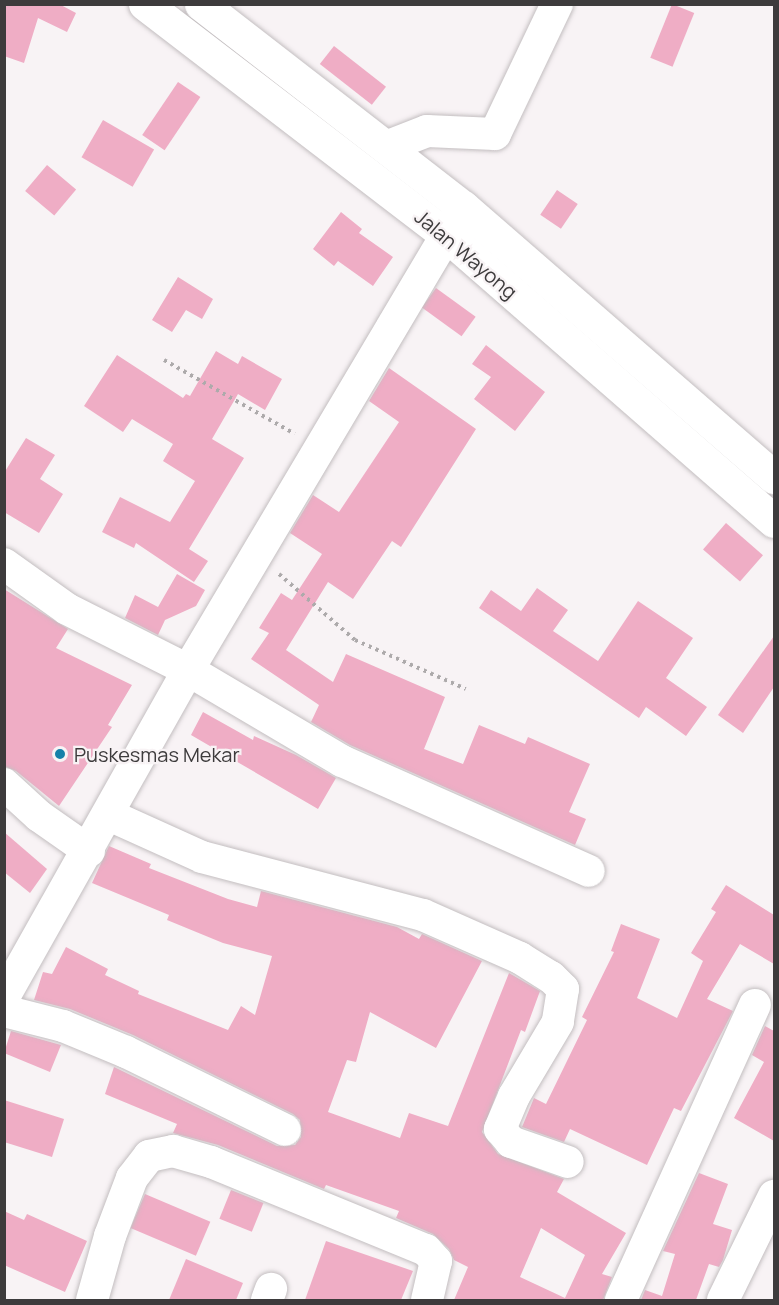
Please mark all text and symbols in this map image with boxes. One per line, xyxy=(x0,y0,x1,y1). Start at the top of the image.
street label: Jalan Wayong xyxy=(410,204,522,304)
place label: Puskesmas Mekar xyxy=(74,742,240,766)
marker: Puskesmas Mekar xyxy=(51,745,69,763)

